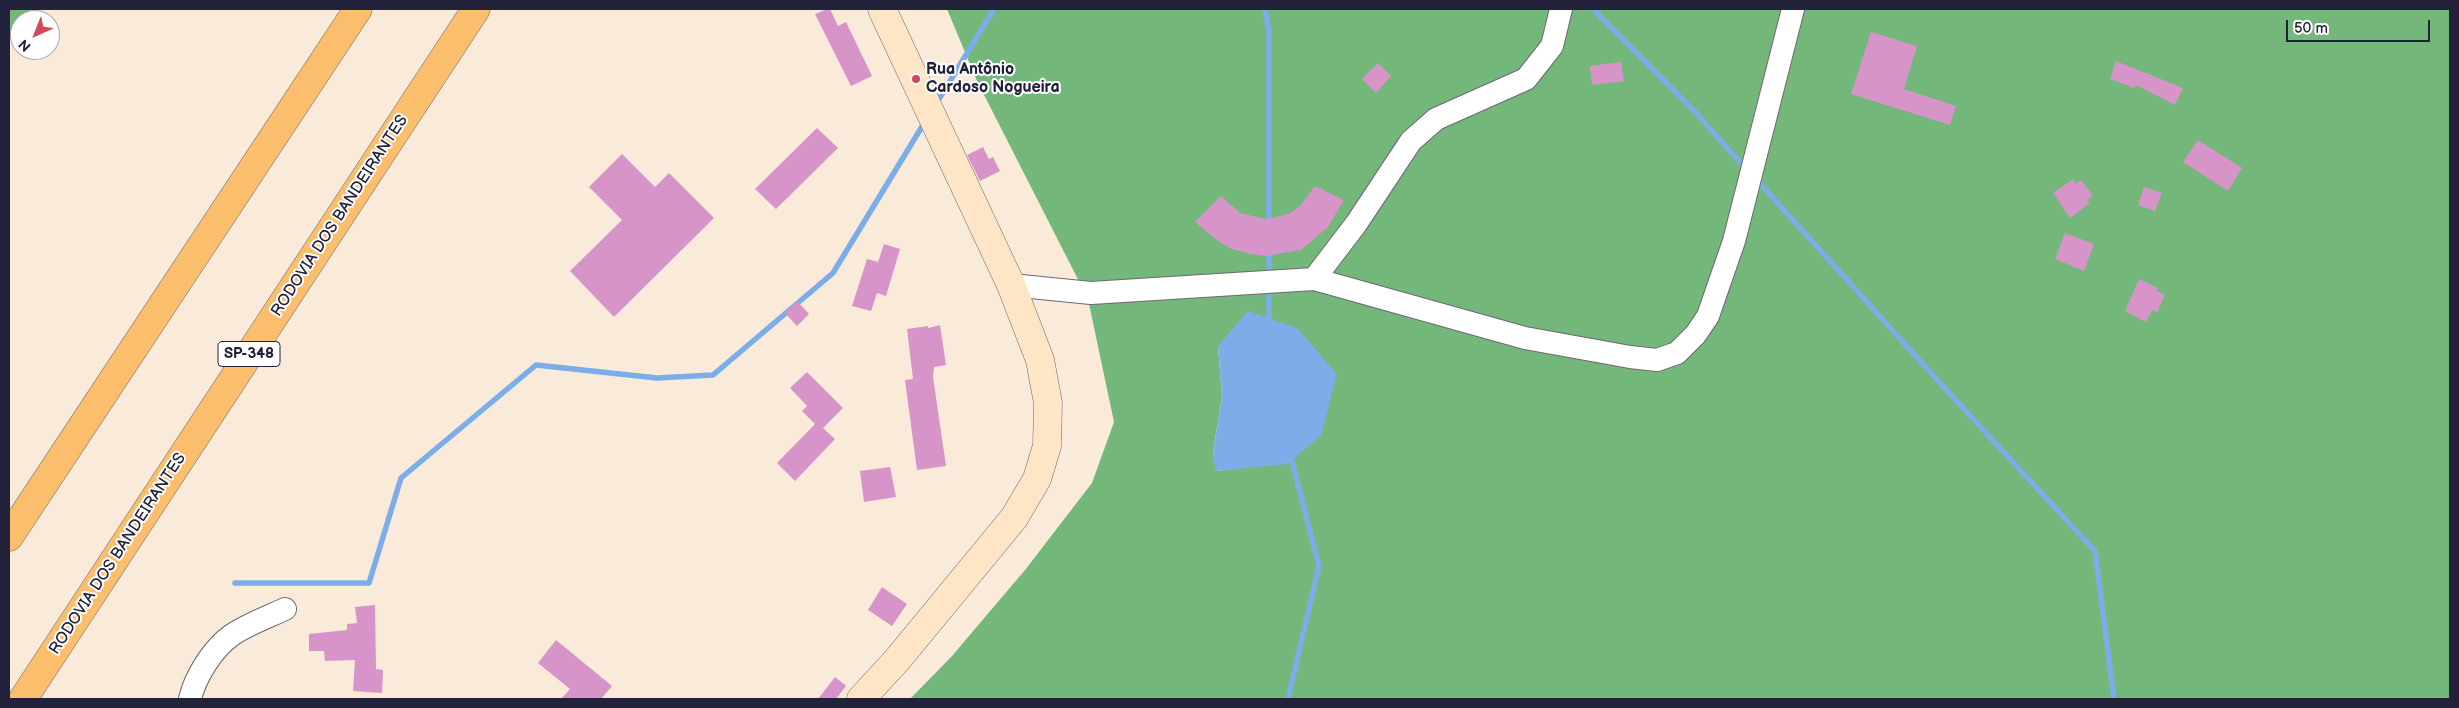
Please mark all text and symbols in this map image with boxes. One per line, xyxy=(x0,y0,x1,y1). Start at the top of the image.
north arrow xyxy=(10,10,60,60)
scale bar xyxy=(2289,10,2433,42)
text: 50 m xyxy=(2294,19,2328,38)
text: N xyxy=(15,36,35,55)
place label: Rua Antônio Cardoso Nogueira xyxy=(926,60,1060,98)
marker: Rua Antônio Cardoso Nogueira xyxy=(910,73,922,85)
street label: RODOVIA DOS BANDEIRANTES xyxy=(268,112,412,320)
road number: SP-348 xyxy=(218,342,280,366)
street label: RODOVIA DOS BANDEIRANTES xyxy=(46,450,190,658)

